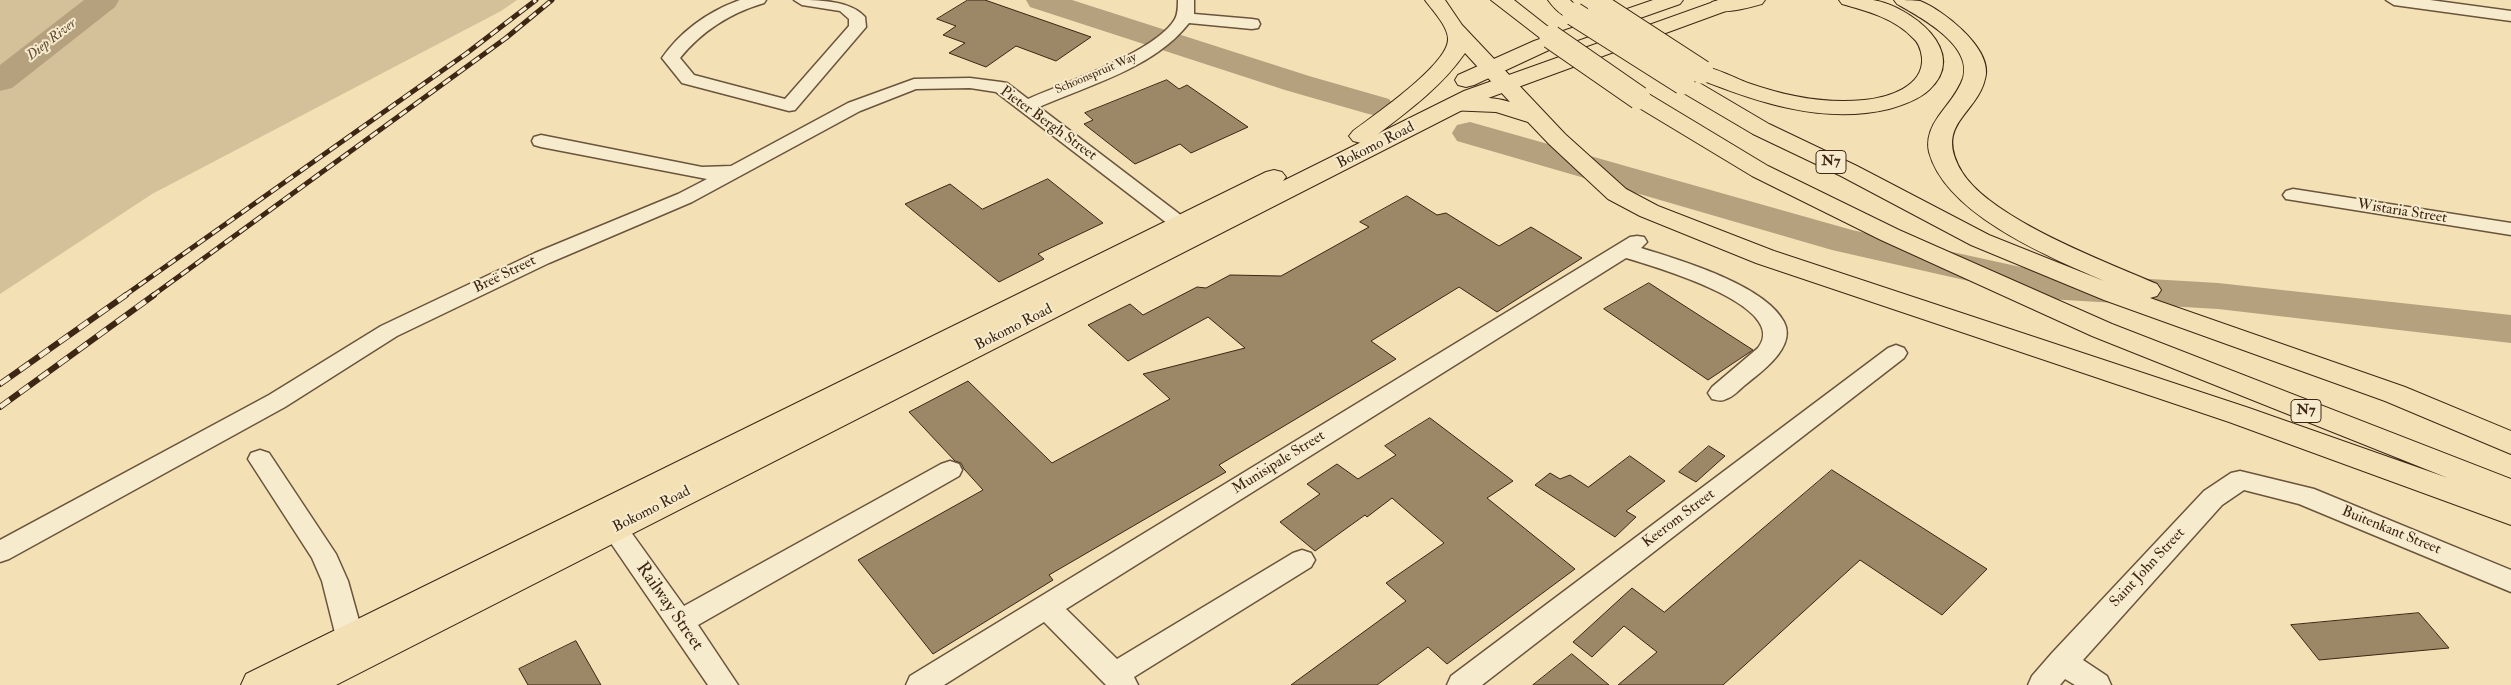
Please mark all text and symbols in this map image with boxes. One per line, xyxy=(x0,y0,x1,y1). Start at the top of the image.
water label: Diep River xyxy=(24,15,80,65)
street label: Schoonspruit Way xyxy=(1053,50,1139,98)
street label: Pieter Bergh Street xyxy=(996,83,1100,165)
street label: Bokomo Road xyxy=(1334,119,1418,173)
road number: N7 xyxy=(1816,150,1846,173)
street label: Wistaria Street xyxy=(2356,196,2448,228)
street label: Breë Street xyxy=(471,252,539,298)
street label: Bokomo Road xyxy=(972,301,1056,355)
road number: N7 xyxy=(2291,400,2321,422)
street label: Munisipale Street xyxy=(1229,427,1329,499)
street label: Bokomo Road xyxy=(610,483,694,537)
street label: Keerom Street xyxy=(1639,486,1719,552)
street label: Buitenkant Street xyxy=(2339,503,2443,559)
street label: Saint John Street xyxy=(2107,525,2189,611)
street label: Railway Street xyxy=(631,559,707,655)

